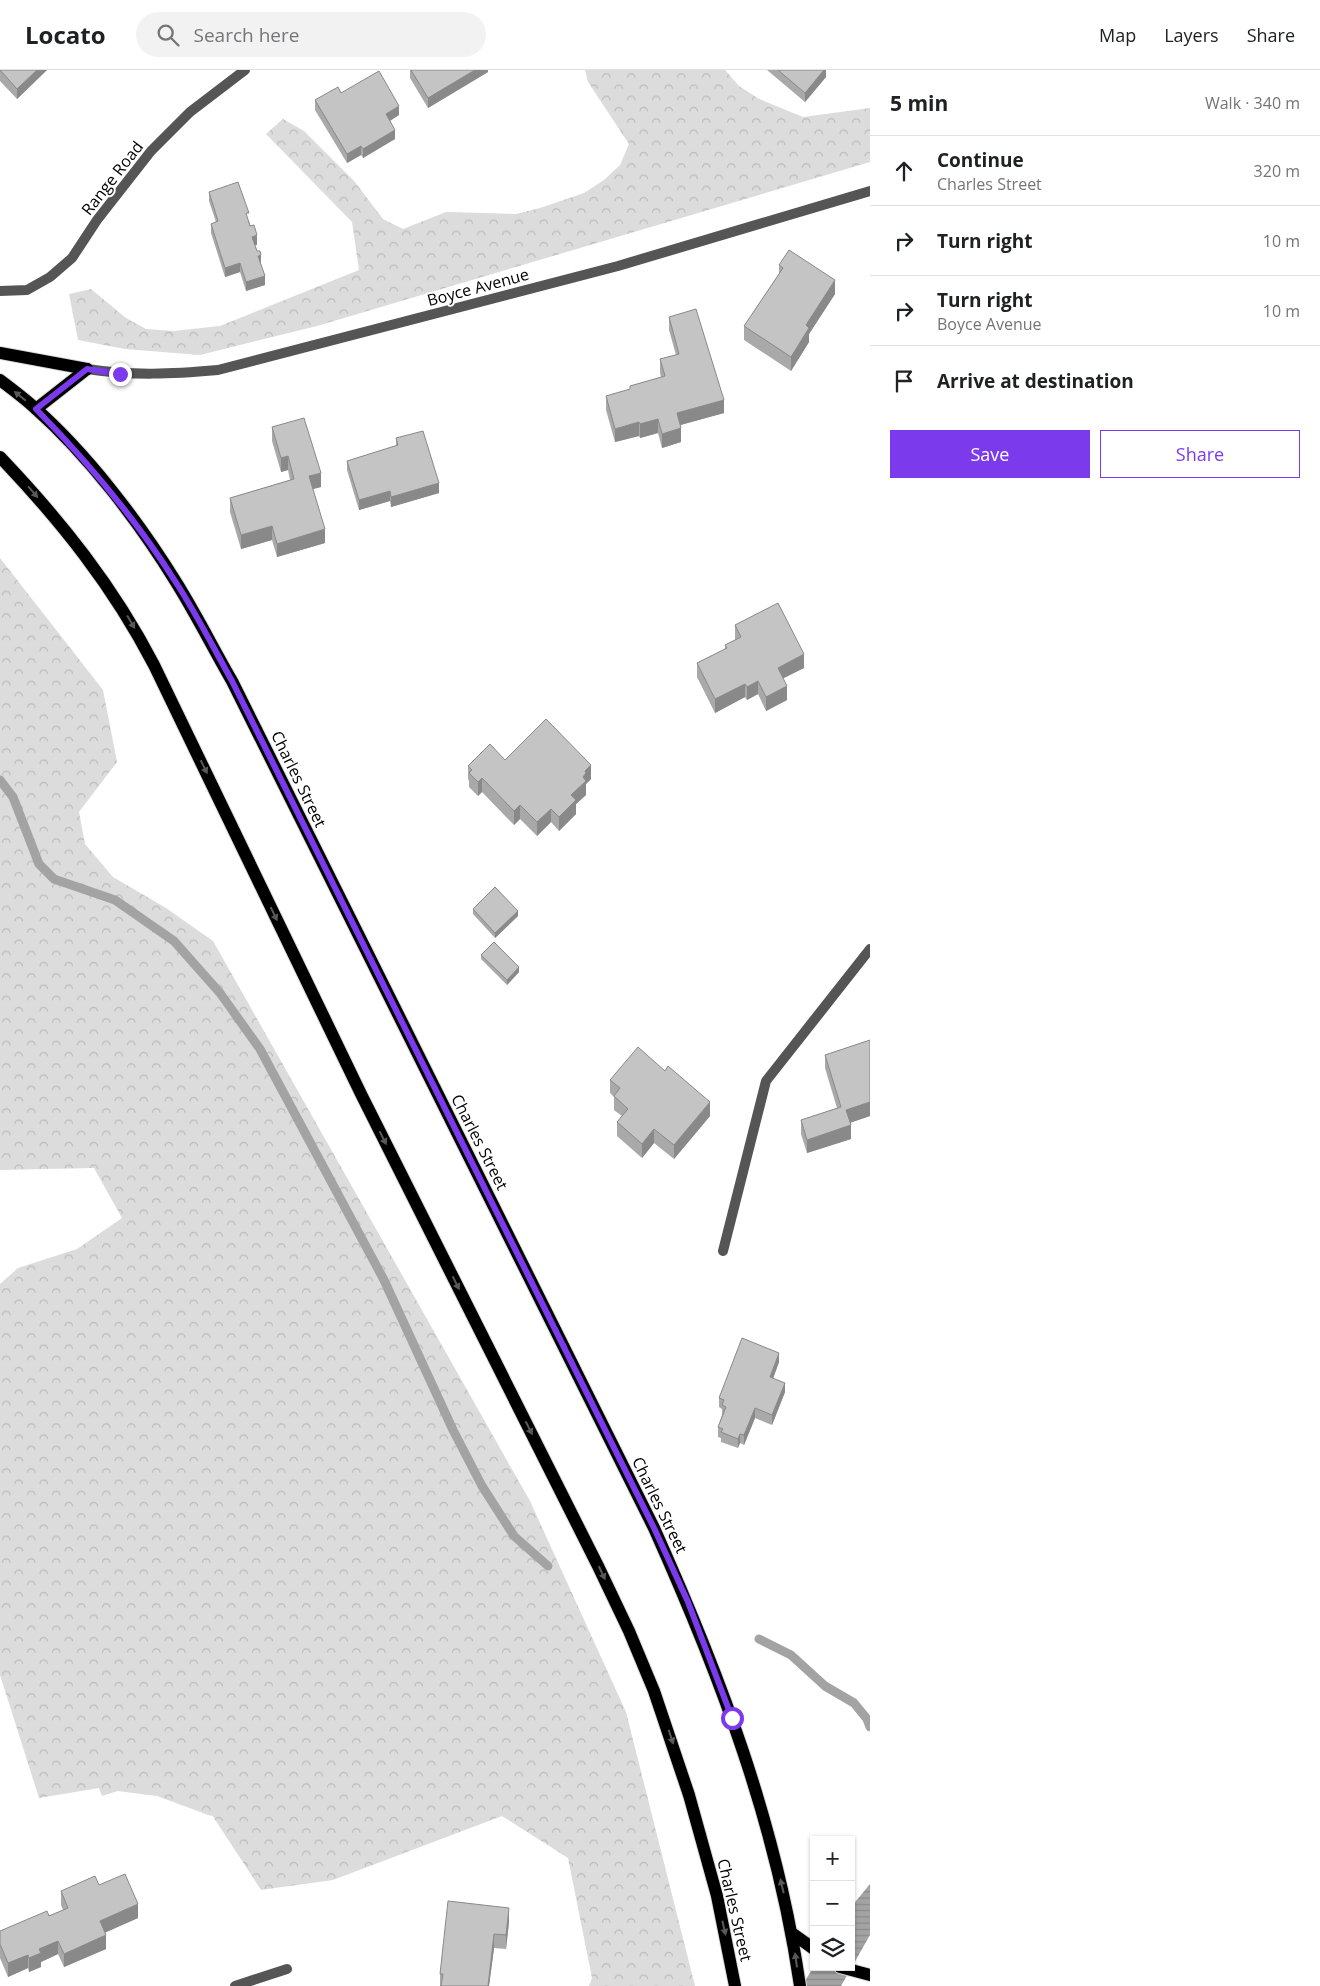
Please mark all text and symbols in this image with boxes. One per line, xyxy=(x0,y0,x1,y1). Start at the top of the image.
search box xyxy=(136,12,486,57)
text: Locato xyxy=(25,18,106,51)
icon: search xyxy=(154,21,182,49)
text: Search here xyxy=(194,22,299,48)
text: Map xyxy=(1099,23,1136,47)
text: Layers xyxy=(1164,23,1219,47)
text: Share xyxy=(1247,23,1295,47)
text: 5 min xyxy=(890,89,948,117)
text: Walk · 340 m xyxy=(1205,92,1300,114)
street label: Range Road xyxy=(76,136,148,220)
text: Continue xyxy=(937,147,1024,173)
icon: ahead xyxy=(890,157,918,185)
text: 320 m xyxy=(1254,160,1300,182)
text: Charles Street xyxy=(937,173,1042,195)
icon: right xyxy=(890,227,918,255)
text: Turn right xyxy=(937,228,1032,254)
text: 10 m xyxy=(1263,230,1300,252)
street label: Boyce Avenue xyxy=(425,263,531,311)
text: Turn right xyxy=(937,287,1032,313)
icon: right xyxy=(890,297,918,325)
text: 10 m xyxy=(1263,300,1300,322)
text: Boyce Avenue xyxy=(937,313,1041,335)
route end xyxy=(109,363,132,386)
icon: arrive xyxy=(890,367,918,395)
text: Arrive at destination xyxy=(937,368,1134,394)
one-way arrow xyxy=(14,390,27,401)
button: Save xyxy=(890,430,1090,478)
button: Share xyxy=(1100,430,1300,478)
one-way arrow xyxy=(28,486,39,499)
one-way arrow xyxy=(126,615,135,629)
street label: Charles Street xyxy=(266,727,332,831)
one-way arrow xyxy=(200,760,208,774)
one-way arrow xyxy=(270,907,278,921)
street label: Charles Street xyxy=(446,1090,514,1194)
one-way arrow xyxy=(379,1130,387,1145)
one-way arrow xyxy=(452,1276,460,1290)
one-way arrow xyxy=(525,1421,533,1435)
street label: Charles Street xyxy=(627,1453,693,1557)
one-way arrow xyxy=(597,1566,606,1581)
route start xyxy=(721,1707,744,1730)
one-way arrow xyxy=(667,1730,675,1745)
map controls xyxy=(810,1836,855,1971)
button: + xyxy=(810,1836,855,1881)
street label: Charles Street xyxy=(712,1856,758,1964)
one-way arrow xyxy=(778,1879,786,1894)
button: − xyxy=(810,1881,855,1926)
one-way arrow xyxy=(720,1920,728,1935)
button: layers xyxy=(810,1926,855,1971)
one-way arrow xyxy=(792,1952,800,1968)

